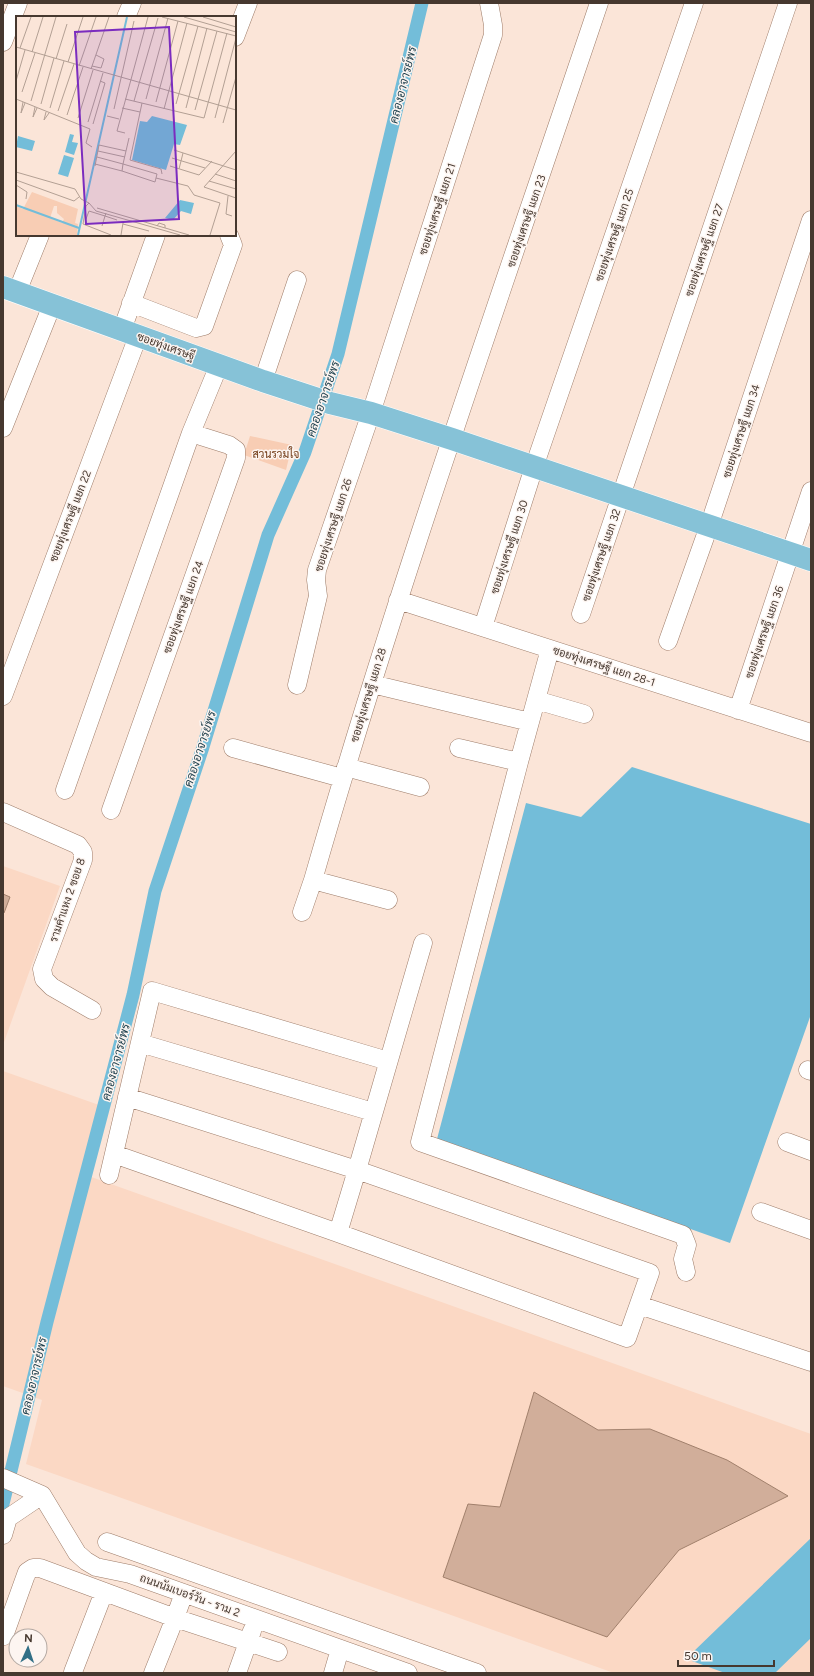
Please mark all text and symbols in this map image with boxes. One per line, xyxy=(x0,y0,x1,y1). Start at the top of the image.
inset map xyxy=(16,16,236,236)
water label: คลองอาจารย์พร xyxy=(386,44,420,125)
street label: ซอยทุ่งเศรษฐี แยก 21 xyxy=(415,161,460,257)
street label: ซอยทุ่งเศรษฐี แยก 23 xyxy=(503,173,550,270)
street label: ซอยทุ่งเศรษฐี แยก 25 xyxy=(591,186,638,284)
street label: ซอยทุ่งเศรษฐี แยก 27 xyxy=(681,201,728,299)
street label: ซอยทุ่งเศรษฐี xyxy=(135,328,197,365)
water label: คลองอาจารย์พร xyxy=(303,358,343,439)
street label: ซอยทุ่งเศรษฐี แยก 34 xyxy=(718,382,765,480)
park label: สวนรวมใจ xyxy=(252,446,300,461)
street label: ซอยทุ่งเศรษฐี แยก 22 xyxy=(45,468,96,565)
street label: ซอยทุ่งเศรษฐี แยก 26 xyxy=(310,476,357,574)
street label: ซอยทุ่งเศรษฐี แยก 30 xyxy=(486,498,533,596)
street label: ซอยทุ่งเศรษฐี แยก 32 xyxy=(578,507,625,604)
street label: ซอยทุ่งเศรษฐี แยก 24 xyxy=(159,558,208,656)
street label: ซอยทุ่งเศรษฐี แยก 36 xyxy=(741,583,788,681)
street label: ซอยทุ่งเศรษฐี แยก 28-1 xyxy=(550,642,657,691)
street label: ซอยทุ่งเศรษฐี แยก 28 xyxy=(346,646,391,744)
water label: คลองอาจารย์พร xyxy=(180,708,219,789)
street label: รามคำแหง 2 ซอย 8 xyxy=(46,856,88,944)
water label: คลองอาจารย์พร xyxy=(98,1021,133,1102)
water label: คลองอาจารย์พร xyxy=(17,1334,50,1416)
street label: ถนนนัมเบอร์วัน - ราม 2 xyxy=(138,1569,242,1620)
north arrow xyxy=(8,1628,48,1668)
text: N xyxy=(24,1632,33,1645)
scale bar xyxy=(678,1642,774,1668)
text: 50 m xyxy=(684,1649,712,1663)

